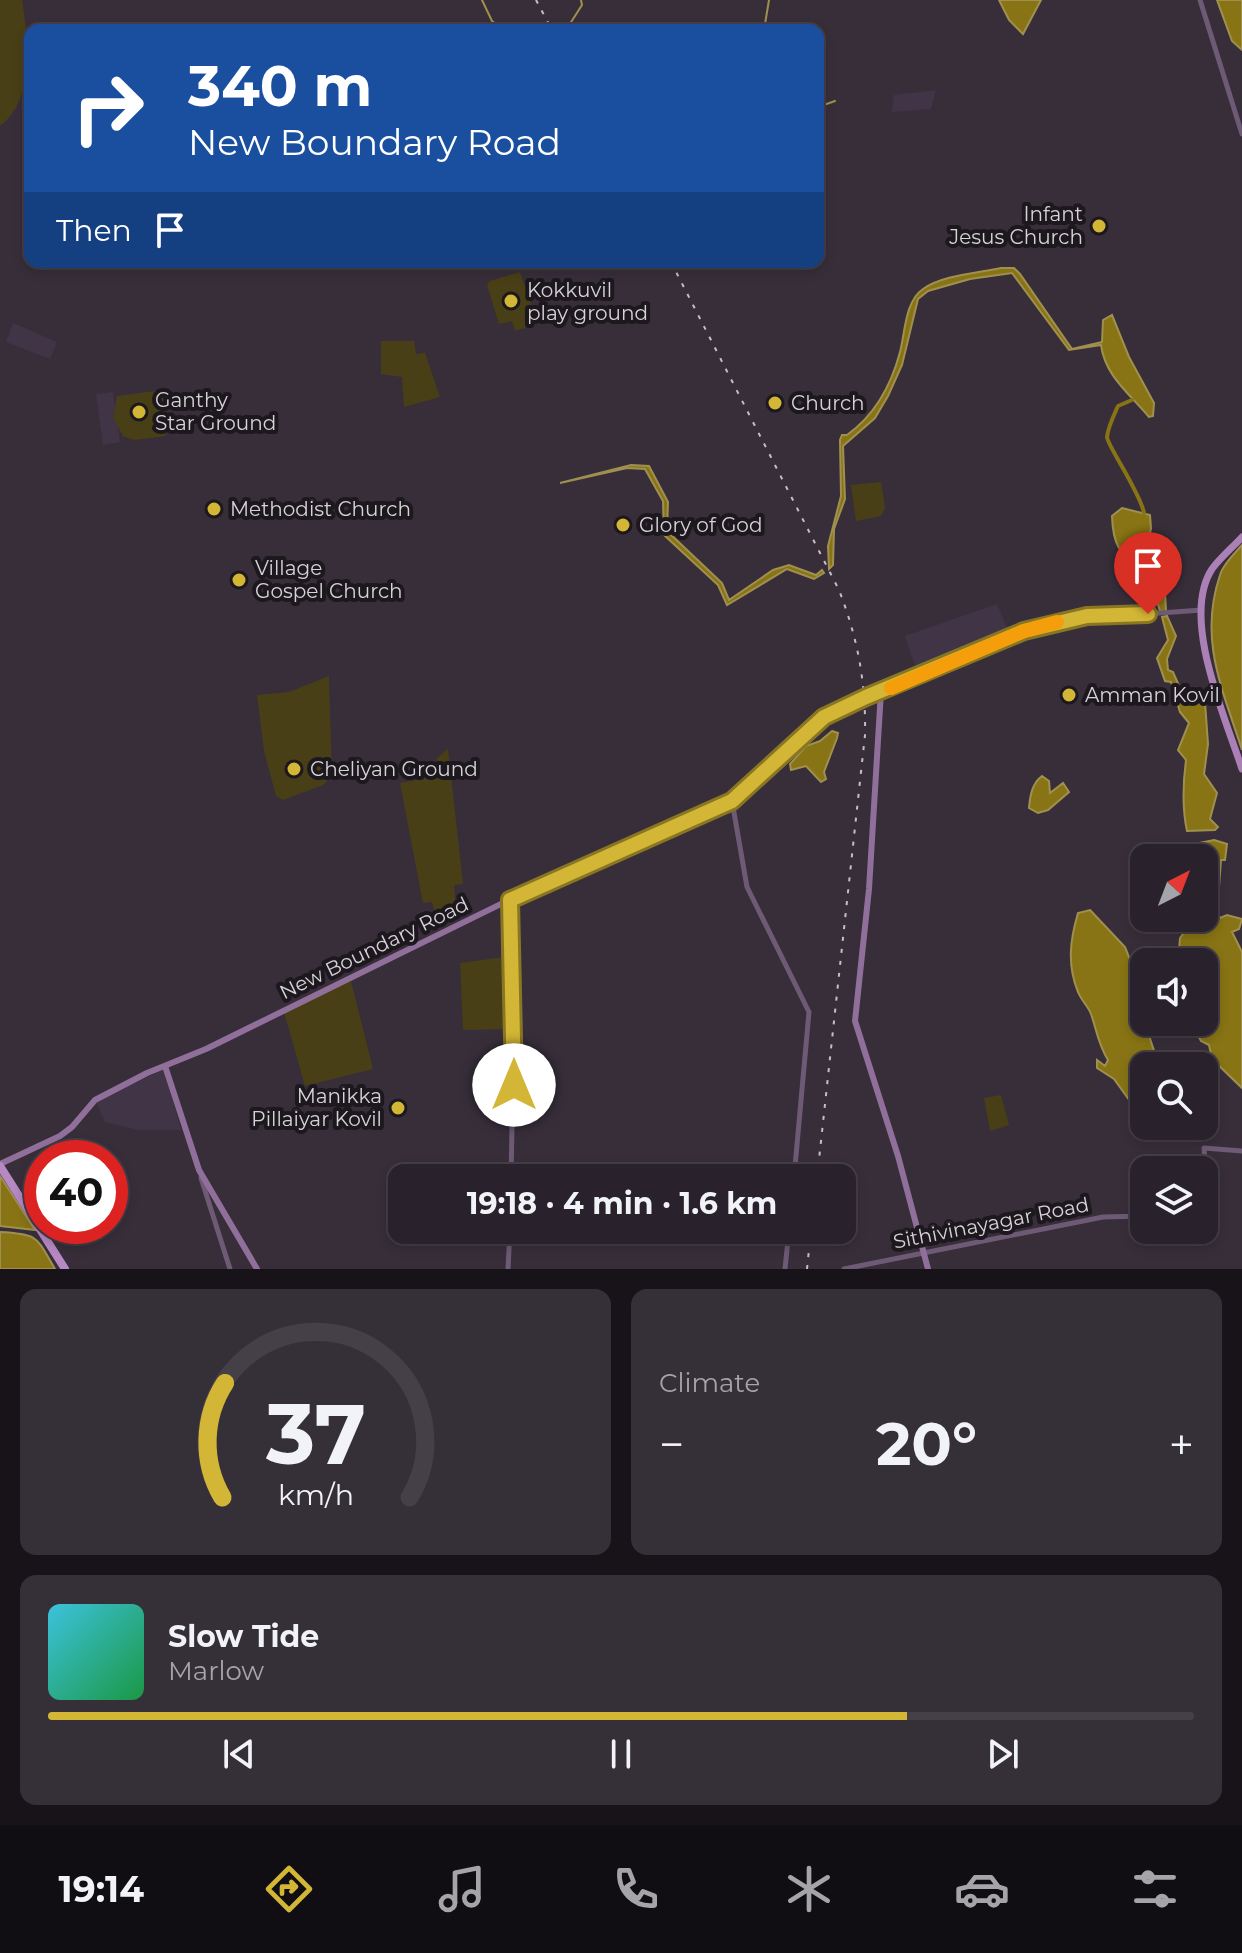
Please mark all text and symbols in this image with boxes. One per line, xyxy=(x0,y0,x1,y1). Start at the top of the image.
text: 340 m xyxy=(188,52,372,120)
icon: right xyxy=(56,56,160,160)
text: New Boundary Road xyxy=(188,120,561,164)
place label: Infant Jesus Church xyxy=(948,202,1083,249)
icon: arrive xyxy=(148,208,192,252)
text: Then xyxy=(56,212,132,249)
marker: Infant Jesus Church xyxy=(1090,217,1108,235)
place label: Kokkuvil play ground xyxy=(527,278,648,325)
marker: Kokkuvil play ground xyxy=(502,292,520,310)
place label: Ganthy Star Ground xyxy=(155,388,276,435)
place label: Church xyxy=(791,391,865,415)
marker: Church xyxy=(766,394,784,412)
marker: Ganthy Star Ground xyxy=(130,403,148,421)
place label: Methodist Church xyxy=(230,497,411,521)
marker: Methodist Church xyxy=(205,500,223,518)
place label: Glory of God xyxy=(639,513,762,537)
marker: Glory of God xyxy=(614,516,632,534)
pin xyxy=(1114,532,1182,614)
icon: arrive xyxy=(1126,544,1170,588)
place label: Village Gospel Church xyxy=(255,556,403,603)
marker: Village Gospel Church xyxy=(230,571,248,589)
place label: Amman Kovil xyxy=(1085,683,1220,707)
marker: Amman Kovil xyxy=(1060,686,1078,704)
place label: Cheliyan Ground xyxy=(310,757,478,781)
marker: Cheliyan Ground xyxy=(285,760,303,778)
north arrow xyxy=(1130,844,1218,932)
map controls xyxy=(1130,844,1218,1244)
street label: New Boundary Road xyxy=(276,892,472,1004)
button: sound xyxy=(1130,948,1218,1036)
position arrow xyxy=(472,1043,556,1127)
button: search xyxy=(1130,1052,1218,1140)
place label: Manikka Pillaiyar Kovil xyxy=(251,1084,382,1131)
marker: Manikka Pillaiyar Kovil xyxy=(389,1099,407,1117)
speed limit sign: 40 xyxy=(24,1140,128,1244)
button: layers xyxy=(1130,1156,1218,1244)
text: 19:18 · 4 min · 1.6 km xyxy=(467,1185,777,1222)
street label: Sithivinayagar Road xyxy=(891,1192,1091,1254)
text: Climate xyxy=(659,1367,760,1399)
text: 37 xyxy=(264,1383,366,1485)
text: 20° xyxy=(876,1407,977,1480)
text: − xyxy=(659,1417,684,1471)
text: + xyxy=(1169,1417,1194,1471)
text: km/h xyxy=(277,1477,354,1512)
text: Slow Tide xyxy=(168,1618,319,1655)
text: Marlow xyxy=(168,1655,264,1687)
icon: previous xyxy=(217,1732,261,1776)
icon: pause xyxy=(599,1732,643,1776)
icon: next xyxy=(981,1732,1025,1776)
icon: directions xyxy=(261,1861,317,1917)
icon: music xyxy=(434,1861,490,1917)
icon: phone xyxy=(608,1861,664,1917)
icon: climate xyxy=(781,1861,837,1917)
icon: car xyxy=(954,1861,1010,1917)
icon: filters xyxy=(1127,1861,1183,1917)
text: 19:14 xyxy=(59,1867,144,1911)

